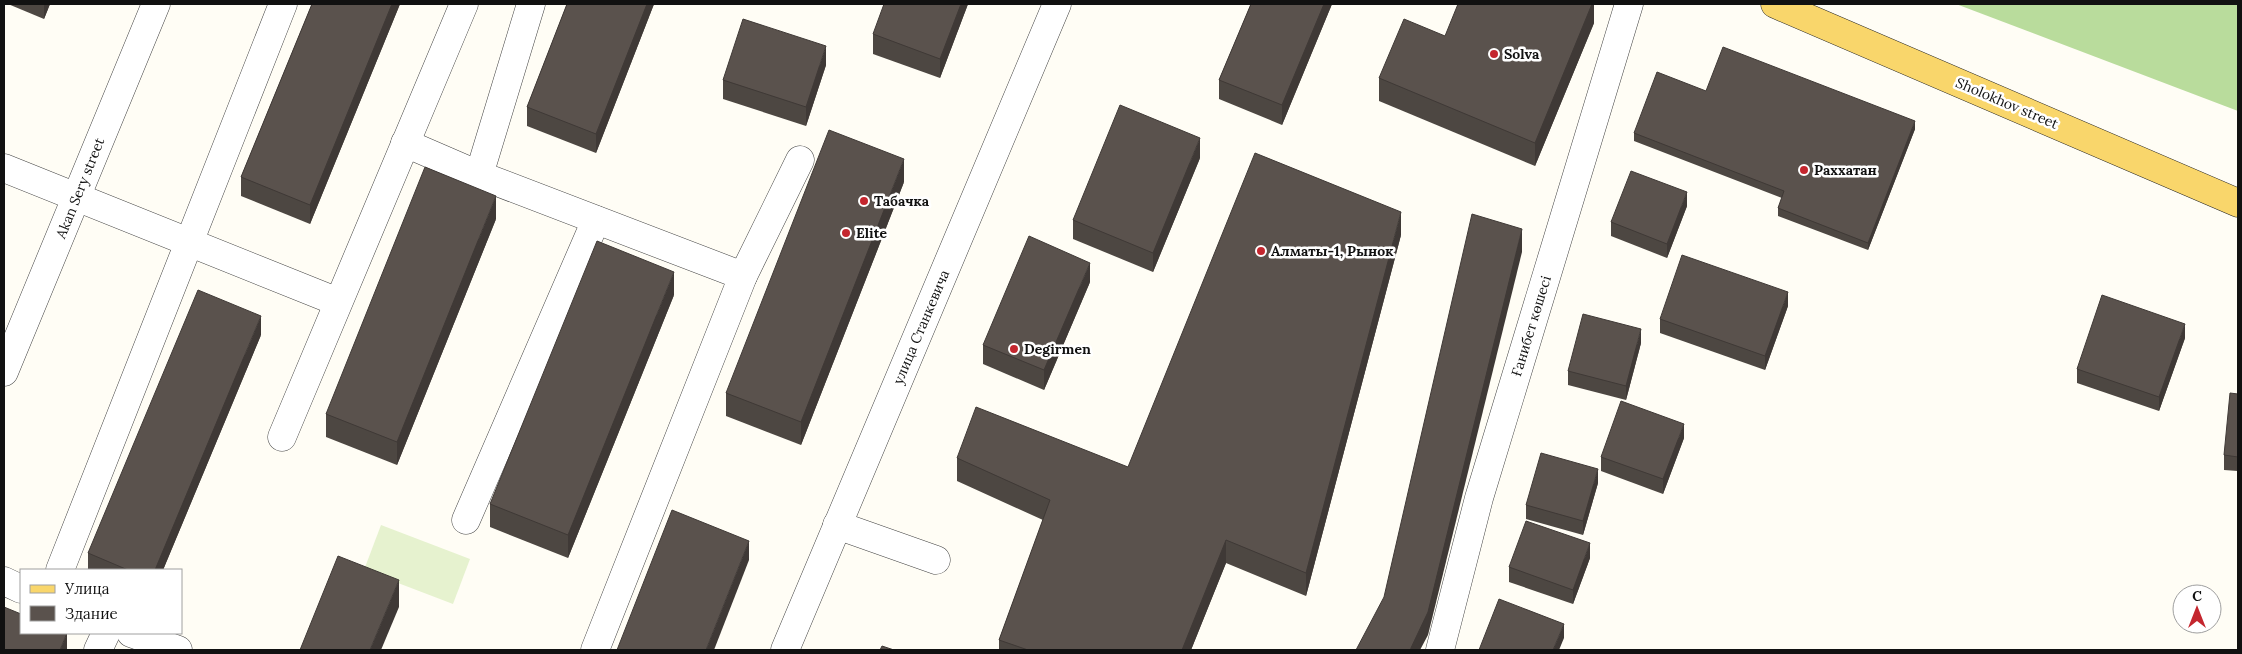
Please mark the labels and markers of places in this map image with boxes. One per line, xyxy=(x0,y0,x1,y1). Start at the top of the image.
place label: Solva xyxy=(1504,45,1540,63)
marker: Solva xyxy=(1488,48,1500,60)
place label: Раххатан xyxy=(1814,161,1877,179)
marker: Раххатан xyxy=(1798,164,1810,176)
place label: Табачка xyxy=(874,192,930,210)
marker: Табачка xyxy=(858,195,870,207)
place label: Elite xyxy=(856,224,887,242)
marker: Elite xyxy=(840,227,852,239)
place label: Алматы-1, Рынок xyxy=(1271,242,1394,260)
marker: Алматы-1, Рынок xyxy=(1255,245,1267,257)
place label: Degirmen xyxy=(1024,340,1091,358)
marker: Degirmen xyxy=(1008,343,1020,355)

